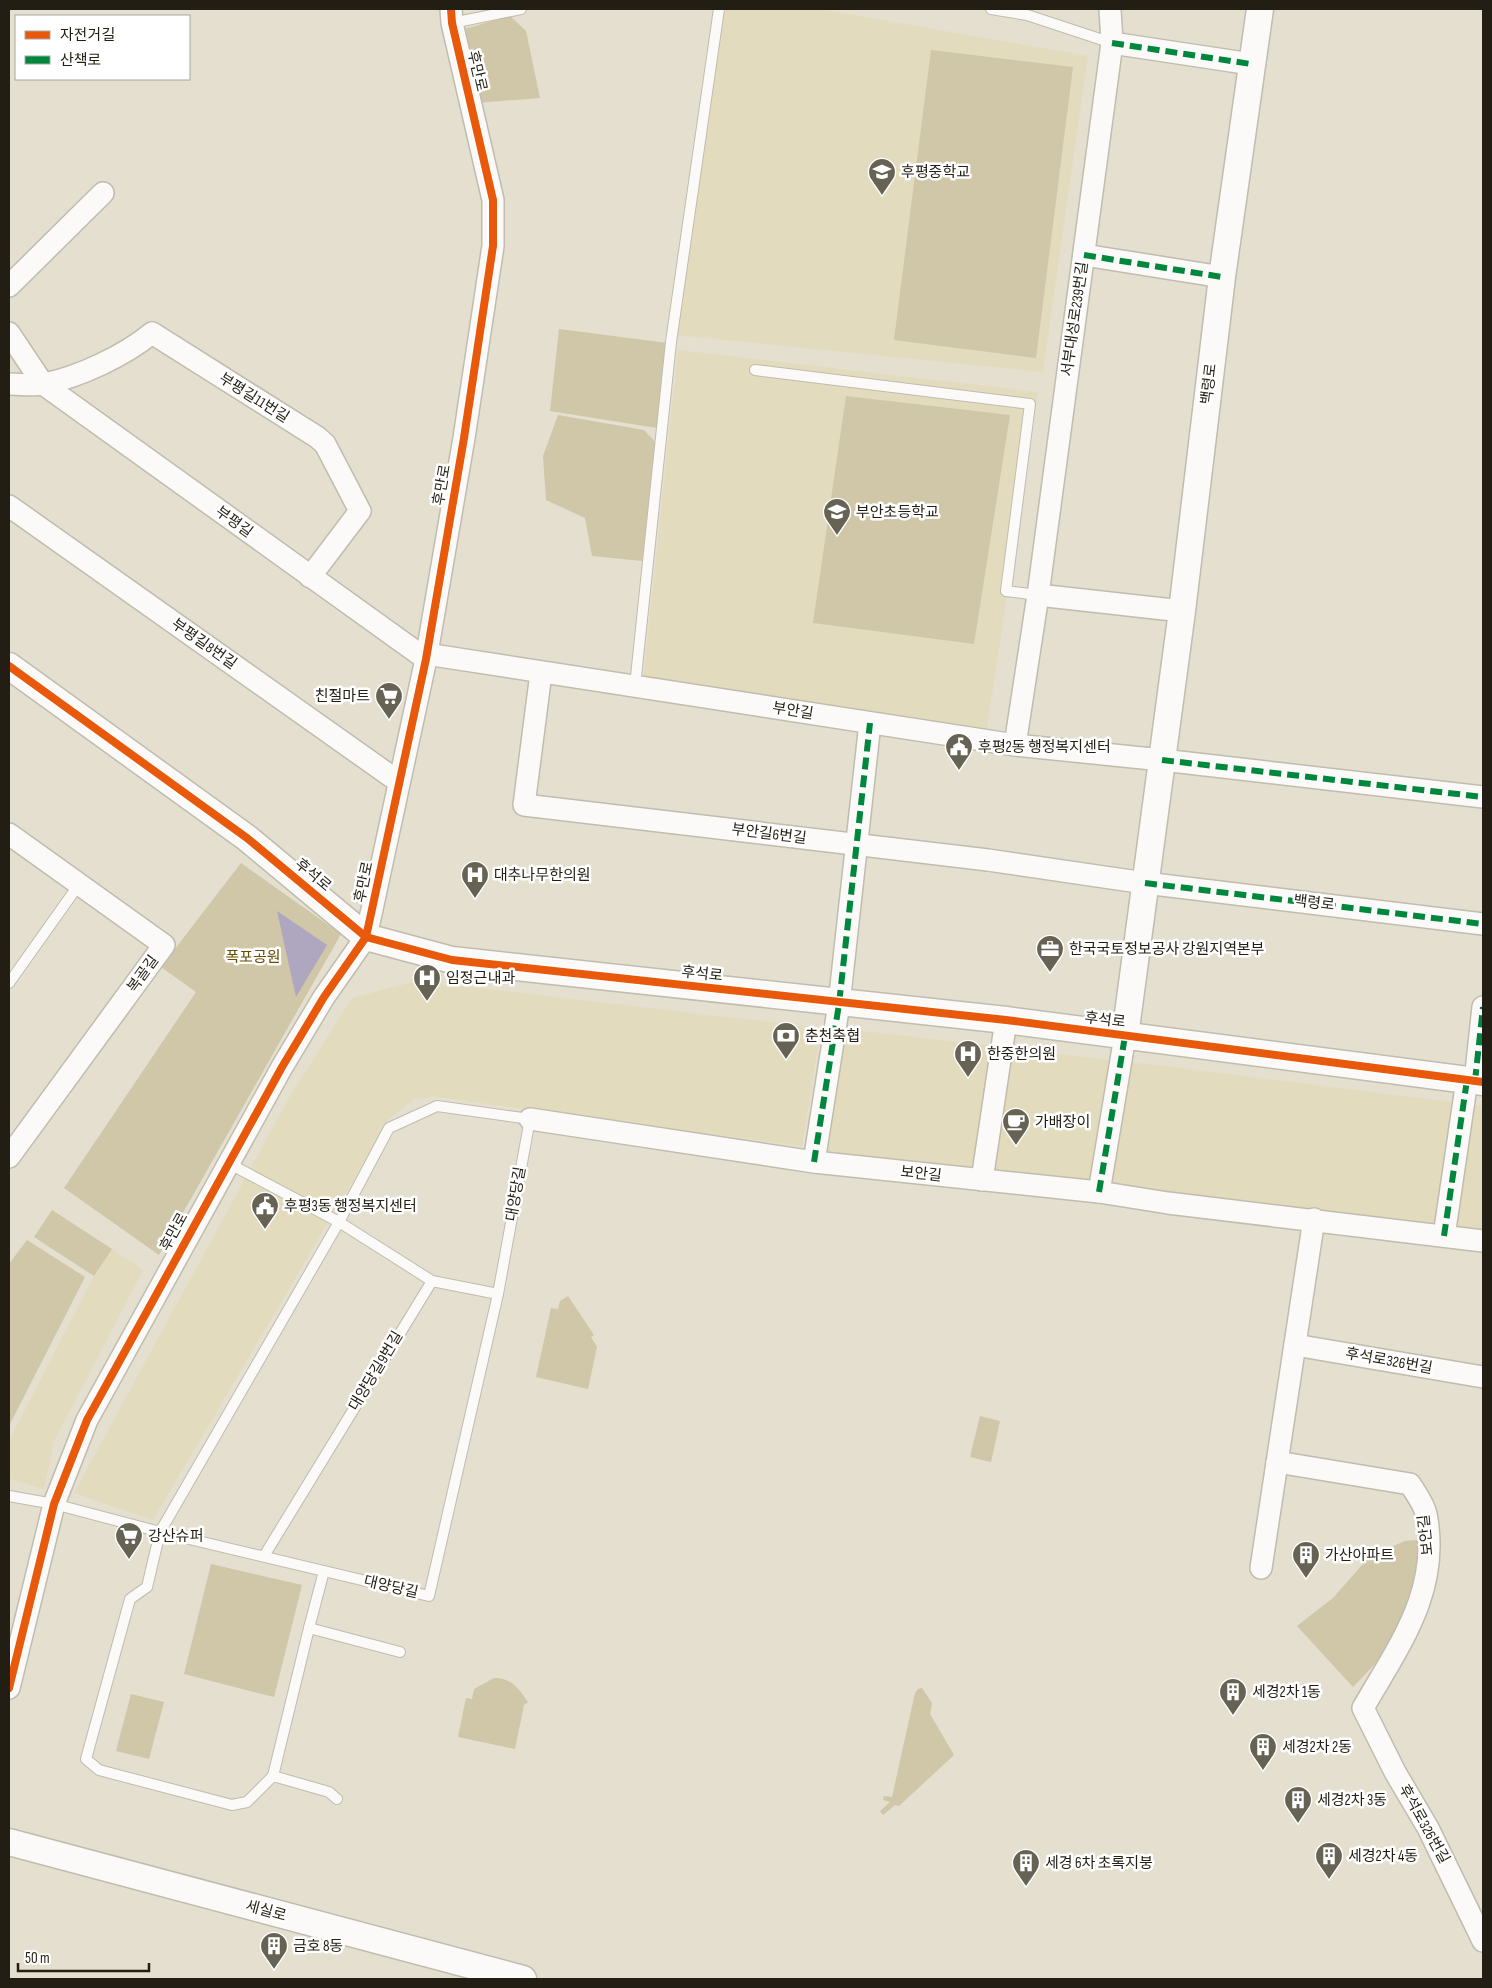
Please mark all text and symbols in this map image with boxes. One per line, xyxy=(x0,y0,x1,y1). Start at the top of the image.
legend xyxy=(15,15,190,80)
text: 자전거길 xyxy=(60,26,115,45)
street label: 후만로 xyxy=(463,49,491,93)
text: 산책로 xyxy=(60,51,101,70)
school or university icon: 후평중학교 xyxy=(867,157,897,196)
place label: 후평중학교 xyxy=(901,163,970,182)
street label: 서부대성로239번길 xyxy=(1058,260,1092,378)
street label: 백령로 xyxy=(1197,362,1221,406)
street label: 부평길11번길 xyxy=(215,369,293,427)
street label: 후만로 xyxy=(429,463,455,507)
school or university icon: 부안초등학교 xyxy=(822,497,852,536)
street label: 부평길 xyxy=(212,502,256,542)
place label: 부안초등학교 xyxy=(856,503,939,522)
street label: 부평길8번길 xyxy=(168,615,240,673)
supermarket icon: 친절마트 xyxy=(374,681,404,720)
place label: 친절마트 xyxy=(315,687,370,706)
street label: 부안길 xyxy=(771,698,815,724)
public building icon: 후평2동 행정복지센터 xyxy=(944,732,974,771)
place label: 후평2동 행정복지센터 xyxy=(978,738,1111,757)
street label: 부안길6번길 xyxy=(730,820,808,848)
street label: 후석로 xyxy=(291,854,335,896)
street label: 후만로 xyxy=(350,860,378,904)
hospital icon: 대추나무한의원 xyxy=(460,860,490,899)
place label: 대추나무한의원 xyxy=(494,866,591,885)
street label: 백령로 xyxy=(1292,891,1336,915)
office icon: 한국국토정보공사 강원지역본부 xyxy=(1035,934,1065,973)
place label: 한국국토정보공사 강원지역본부 xyxy=(1069,940,1265,959)
park label: 폭포공원 xyxy=(225,948,281,967)
street label: 복골길 xyxy=(123,952,163,996)
street label: 후석로 xyxy=(680,962,724,986)
hospital icon: 임정근내과 xyxy=(412,963,442,1002)
place label: 임정근내과 xyxy=(446,969,515,988)
street label: 후석로 xyxy=(1083,1008,1127,1032)
bank icon: 춘천축협 xyxy=(771,1021,801,1060)
place label: 춘천축협 xyxy=(805,1027,860,1046)
hospital icon: 한중한의원 xyxy=(953,1039,983,1078)
place label: 한중한의원 xyxy=(987,1045,1056,1064)
cafe icon: 가배장이 xyxy=(1001,1107,1031,1146)
place label: 가배장이 xyxy=(1035,1113,1090,1132)
street label: 보안길 xyxy=(899,1162,943,1186)
street label: 대양당길 xyxy=(502,1165,530,1223)
public building icon: 후평3동 행정복지센터 xyxy=(250,1191,280,1230)
place label: 후평3동 행정복지센터 xyxy=(284,1197,417,1216)
street label: 후만로 xyxy=(156,1209,192,1255)
street label: 대양당길9번길 xyxy=(345,1328,407,1414)
street label: 후석로326번길 xyxy=(1344,1344,1434,1378)
street label: 보안길 xyxy=(1414,1513,1438,1557)
supermarket icon: 강산슈퍼 xyxy=(114,1521,144,1560)
place label: 강산슈퍼 xyxy=(148,1527,203,1546)
building icon: 가산아파트 xyxy=(1291,1540,1321,1579)
place label: 가산아파트 xyxy=(1325,1546,1394,1565)
street label: 대양당길 xyxy=(362,1572,420,1602)
building icon: 세경2차 1동 xyxy=(1218,1677,1248,1716)
place label: 세경2차 1동 xyxy=(1252,1683,1321,1702)
building icon: 세경2차 2동 xyxy=(1248,1732,1278,1771)
place label: 세경2차 2동 xyxy=(1282,1738,1352,1757)
street label: 후석로326번길 xyxy=(1394,1781,1454,1867)
building icon: 세경2차 3동 xyxy=(1283,1785,1313,1824)
place label: 세경2차 3동 xyxy=(1317,1791,1387,1810)
building icon: 세경2차 4동 xyxy=(1314,1841,1344,1880)
place label: 세경2차 4동 xyxy=(1348,1847,1418,1866)
building icon: 세경 6차 초록지붕 xyxy=(1011,1848,1041,1887)
place label: 세경 6차 초록지붕 xyxy=(1045,1854,1153,1873)
street label: 세실로 xyxy=(244,1896,288,1926)
building icon: 금호 8동 xyxy=(259,1931,289,1970)
place label: 금호 8동 xyxy=(293,1937,343,1956)
scale bar xyxy=(18,1940,149,1972)
text: 50 m xyxy=(25,1949,50,1968)

